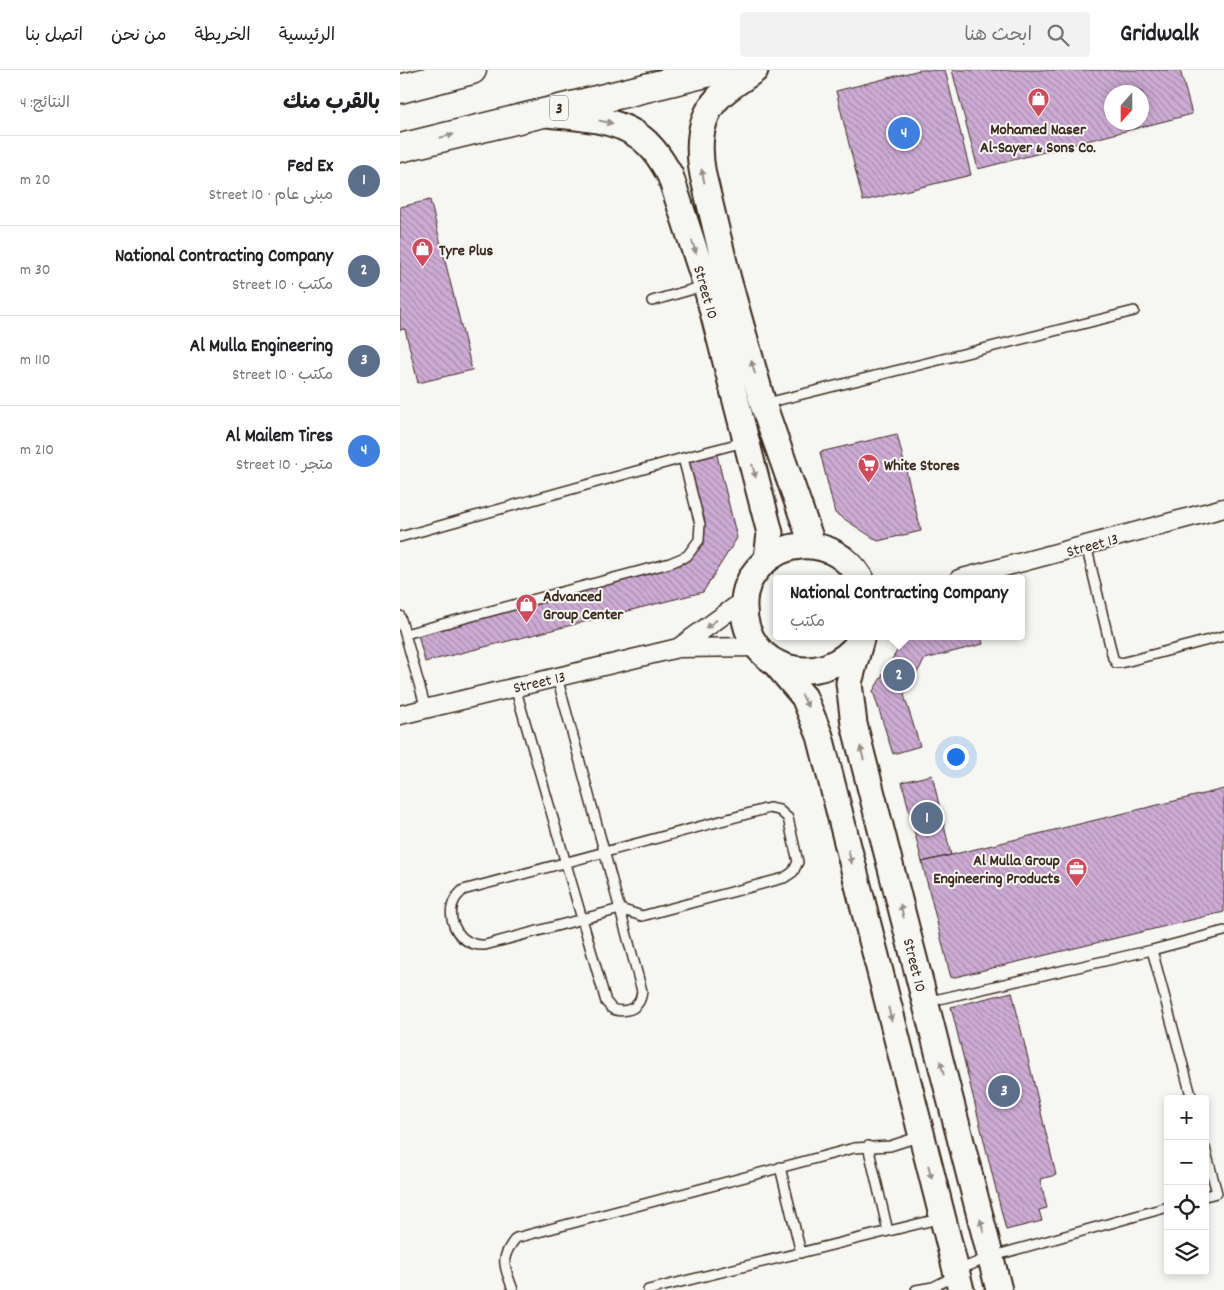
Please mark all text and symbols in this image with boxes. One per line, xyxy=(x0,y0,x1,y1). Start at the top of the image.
search box xyxy=(740,12,1090,57)
text: Gridwalk xyxy=(1120,18,1199,52)
icon: search xyxy=(1044,21,1072,49)
text: ابحث هنا xyxy=(964,23,1032,50)
text: اتصل بنا xyxy=(25,24,83,49)
text: من نحن xyxy=(111,24,167,49)
text: الخريطة xyxy=(195,24,251,49)
text: الرئيسية xyxy=(279,24,335,49)
north arrow xyxy=(1104,85,1149,130)
shop icon: Mohamed Naser Al-Sayer & Sons Co. xyxy=(1026,87,1050,118)
text: بالقرب منك xyxy=(283,89,380,119)
text: النتائج: 4 xyxy=(20,92,70,115)
road number: 3 xyxy=(550,96,568,120)
pin: 4 xyxy=(888,114,920,152)
one-way arrow xyxy=(598,118,613,126)
place label: Mohamed Naser Al-Sayer & Sons Co. xyxy=(980,119,1096,160)
one-way arrow xyxy=(440,132,455,140)
text: Fed Ex xyxy=(287,154,333,181)
one-way arrow xyxy=(699,168,707,184)
text: 20 m xyxy=(20,169,50,192)
text: 1 xyxy=(362,169,366,192)
text: مبنى عام · Street 10 xyxy=(209,184,333,207)
shop icon: Tyre Plus xyxy=(411,237,435,268)
place label: Tyre Plus xyxy=(439,240,493,263)
one-way arrow xyxy=(690,240,698,255)
text: National Contracting Company xyxy=(115,244,333,271)
text: 30 m xyxy=(20,259,51,282)
text: 2 xyxy=(361,259,368,282)
street label: Street 10 xyxy=(686,263,723,322)
text: مكتب · Street 10 xyxy=(232,274,333,297)
text: Al Mulla Engineering xyxy=(190,334,333,361)
text: 110 m xyxy=(20,349,50,372)
text: 3 xyxy=(360,349,368,372)
one-way arrow xyxy=(749,360,757,375)
text: مكتب · Street 10 xyxy=(232,364,333,387)
text: Al Mailem Tires xyxy=(225,424,333,451)
text: 210 m xyxy=(20,439,54,462)
text: 4 xyxy=(361,439,367,462)
supermarket icon: White Stores xyxy=(856,452,880,483)
text: متجر · Street 10 xyxy=(236,454,333,477)
place label: White Stores xyxy=(884,455,960,478)
one-way arrow xyxy=(750,464,758,479)
street label: Street 13 xyxy=(1064,528,1121,564)
popup xyxy=(773,575,1025,640)
text: National Contracting Company xyxy=(790,581,1008,608)
place label: Advanced Group Center xyxy=(543,586,624,627)
shop icon: Advanced Group Center xyxy=(515,592,539,623)
text: مكتب xyxy=(790,611,825,634)
one-way arrow xyxy=(704,619,718,629)
pin: 2 xyxy=(883,656,915,694)
street label: Street 13 xyxy=(511,666,568,701)
one-way arrow xyxy=(801,694,809,709)
your location xyxy=(943,744,969,770)
one-way arrow xyxy=(858,746,866,761)
pin: 1 xyxy=(911,799,943,837)
one-way arrow xyxy=(847,849,855,864)
place label: Al Mulla Group Engineering Products xyxy=(933,850,1060,891)
office icon: Al Mulla Group Engineering Products xyxy=(1064,856,1088,887)
one-way arrow xyxy=(898,903,906,918)
street label: Street 10 xyxy=(896,936,931,995)
one-way arrow xyxy=(887,1007,895,1022)
one-way arrow xyxy=(938,1061,946,1076)
pin: 3 xyxy=(988,1072,1020,1110)
map controls xyxy=(1164,1095,1209,1275)
button: + xyxy=(1164,1095,1209,1140)
button: − xyxy=(1164,1140,1209,1185)
one-way arrow xyxy=(927,1164,935,1179)
button: locate xyxy=(1164,1185,1209,1230)
one-way arrow xyxy=(978,1218,986,1233)
button: layers xyxy=(1164,1230,1209,1275)

